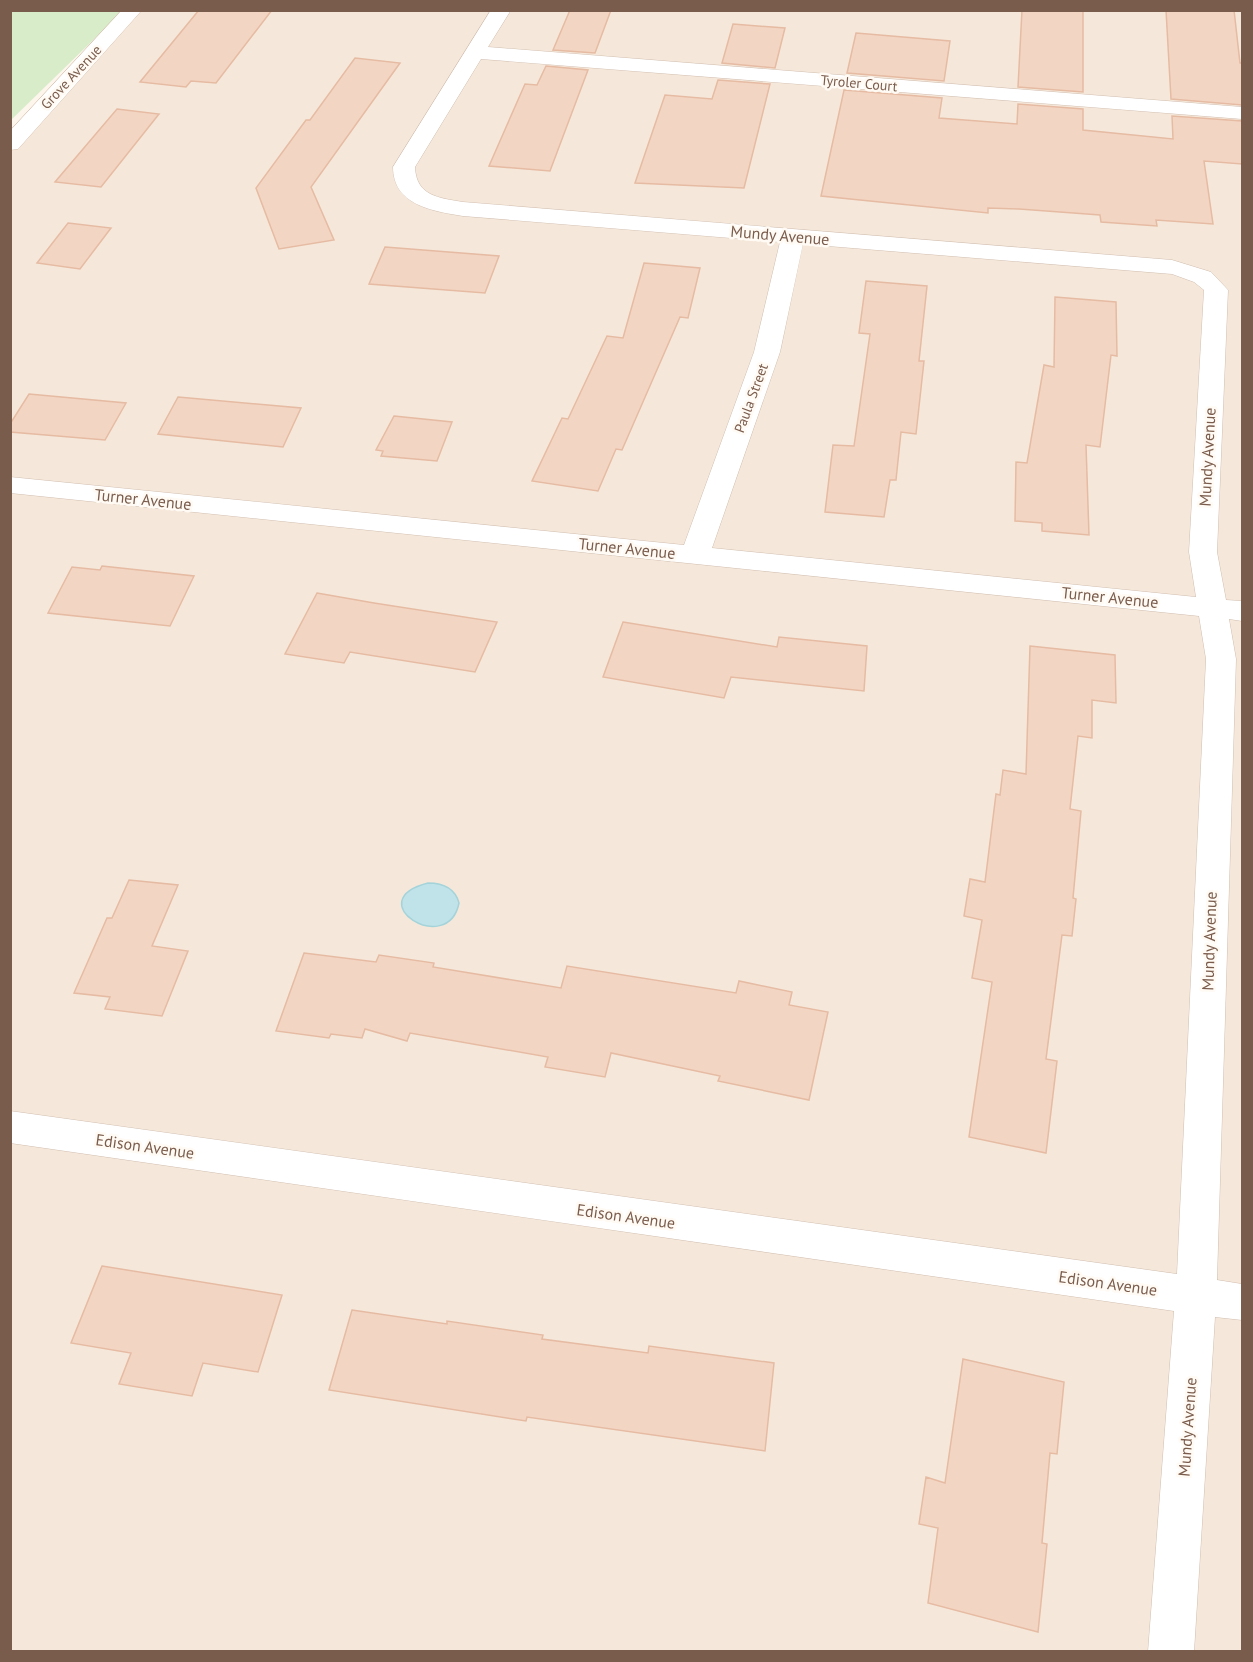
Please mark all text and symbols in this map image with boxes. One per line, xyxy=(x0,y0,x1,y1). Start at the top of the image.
street label: Grove Avenue xyxy=(37,41,105,113)
street label: Tyroler Court xyxy=(820,71,898,95)
street label: Mundy Avenue xyxy=(730,221,830,249)
street label: Paula Street xyxy=(730,361,772,435)
street label: Mundy Avenue xyxy=(1194,407,1220,507)
street label: Turner Avenue xyxy=(94,484,192,514)
street label: Turner Avenue xyxy=(578,533,676,563)
street label: Turner Avenue xyxy=(1061,582,1159,612)
street label: Mundy Avenue xyxy=(1197,891,1221,991)
street label: Edison Avenue xyxy=(94,1129,196,1163)
street label: Edison Avenue xyxy=(575,1199,677,1233)
street label: Edison Avenue xyxy=(1057,1266,1159,1300)
street label: Mundy Avenue xyxy=(1174,1377,1200,1477)

